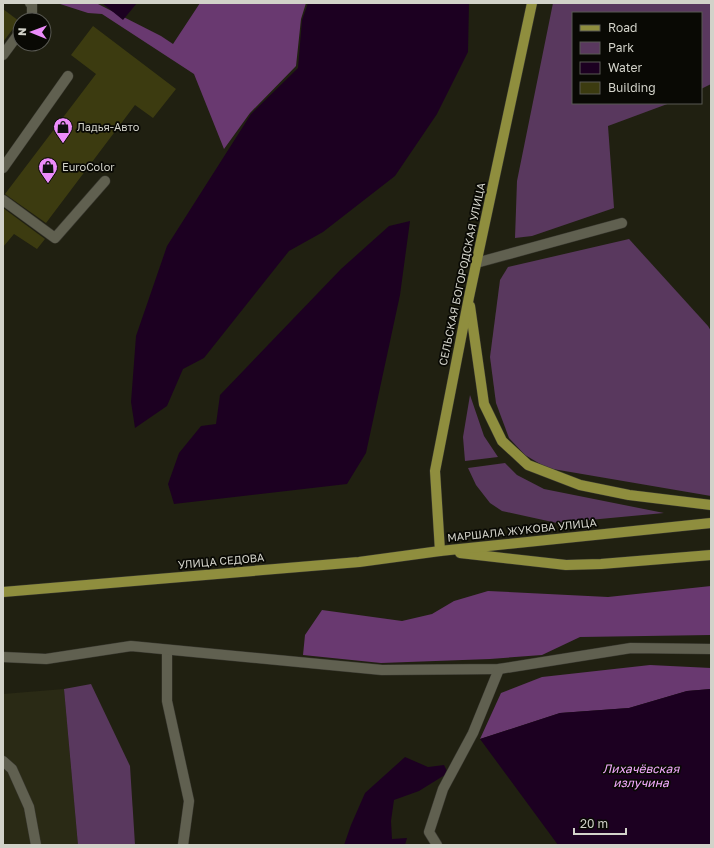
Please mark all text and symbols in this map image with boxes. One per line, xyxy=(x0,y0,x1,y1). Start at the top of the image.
north arrow xyxy=(12,12,52,52)
legend xyxy=(572,12,702,104)
text: Road xyxy=(608,20,637,35)
text: N xyxy=(15,28,28,36)
text: Park xyxy=(608,40,634,55)
text: Water xyxy=(608,60,642,75)
text: Building xyxy=(608,80,656,95)
shop icon: Ладья-Авто xyxy=(52,116,74,144)
place label: Ладья-Авто xyxy=(77,120,140,133)
shop icon: EuroColor xyxy=(37,156,59,184)
place label: EuroColor xyxy=(62,160,115,173)
street label: СЕЛЬСКАЯ БОГОРОДСКАЯ УЛИЦА xyxy=(436,181,487,367)
street label: МАРШАЛА ЖУКОВА УЛИЦА xyxy=(447,515,598,544)
street label: УЛИЦА СЕДОВА xyxy=(177,550,265,571)
water label: Лихачёвская излучина xyxy=(603,761,680,790)
scale bar xyxy=(574,810,626,836)
text: 20 m xyxy=(580,816,608,831)

